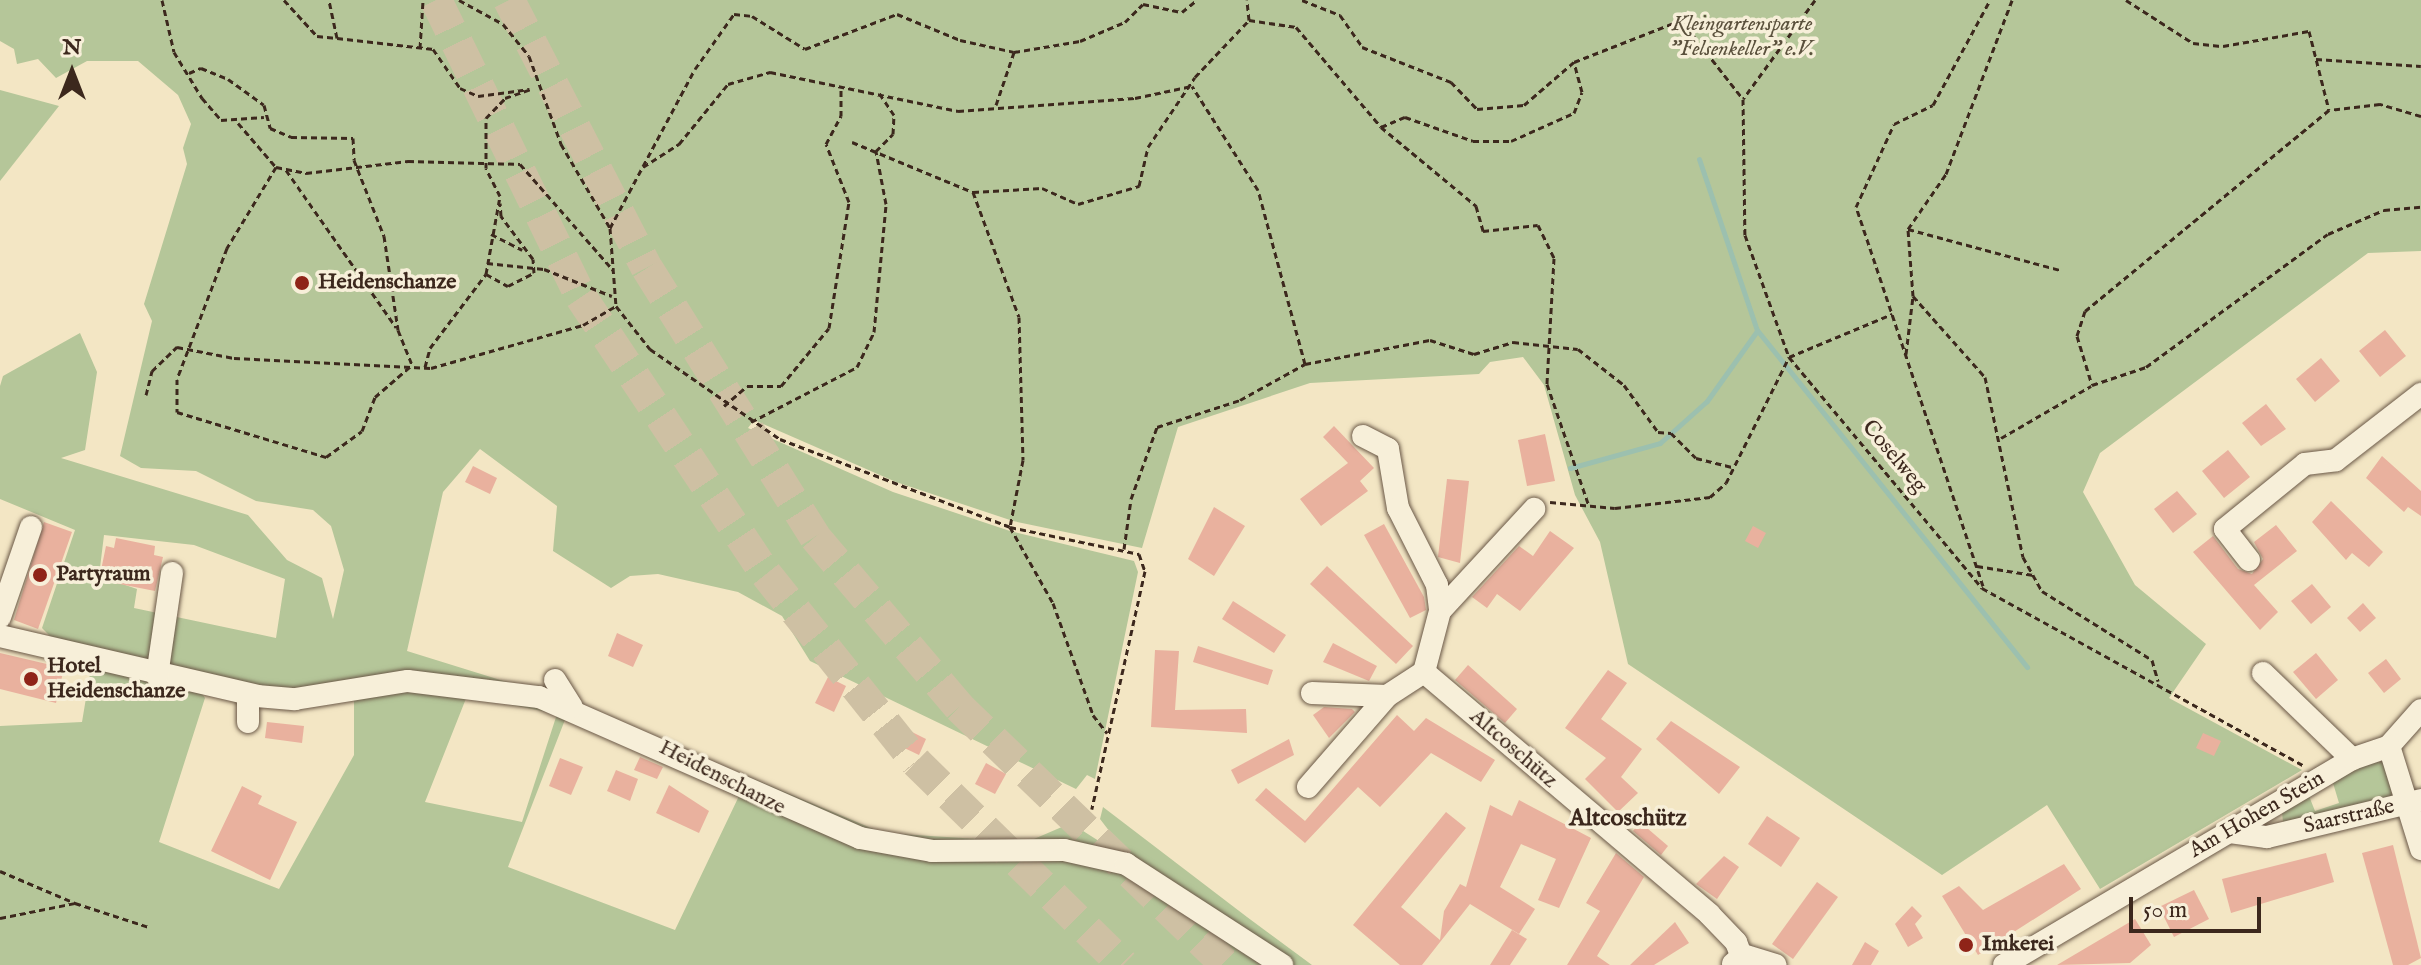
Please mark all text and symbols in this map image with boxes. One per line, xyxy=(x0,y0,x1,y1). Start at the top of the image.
park label: Kleingartensparte "Felsenkeller" e.V. xyxy=(1670,11,1814,62)
north arrow xyxy=(32,32,112,112)
text: N xyxy=(62,34,82,62)
place label: Heidenschanze xyxy=(318,270,456,296)
marker: Heidenschanze xyxy=(293,274,311,292)
street label: Coselweg xyxy=(1856,415,1932,499)
place label: Partyraum xyxy=(56,562,151,588)
marker: Partyraum xyxy=(31,566,49,584)
place label: Hotel Heidenschanze xyxy=(47,653,185,704)
marker: Hotel Heidenschanze xyxy=(22,670,40,688)
street label: Altcoschütz xyxy=(1464,704,1562,794)
street label: Heidenschanze xyxy=(654,735,790,821)
street label: Am Hohen Stein xyxy=(2185,766,2329,864)
street label: Saarstraße xyxy=(2301,794,2397,840)
district label: Altcoschütz xyxy=(1569,805,1687,833)
scale bar xyxy=(2133,881,2265,931)
text: 50 m xyxy=(2143,895,2187,926)
place label: Imkerei xyxy=(1982,932,2054,958)
marker: Imkerei xyxy=(1957,936,1975,954)

